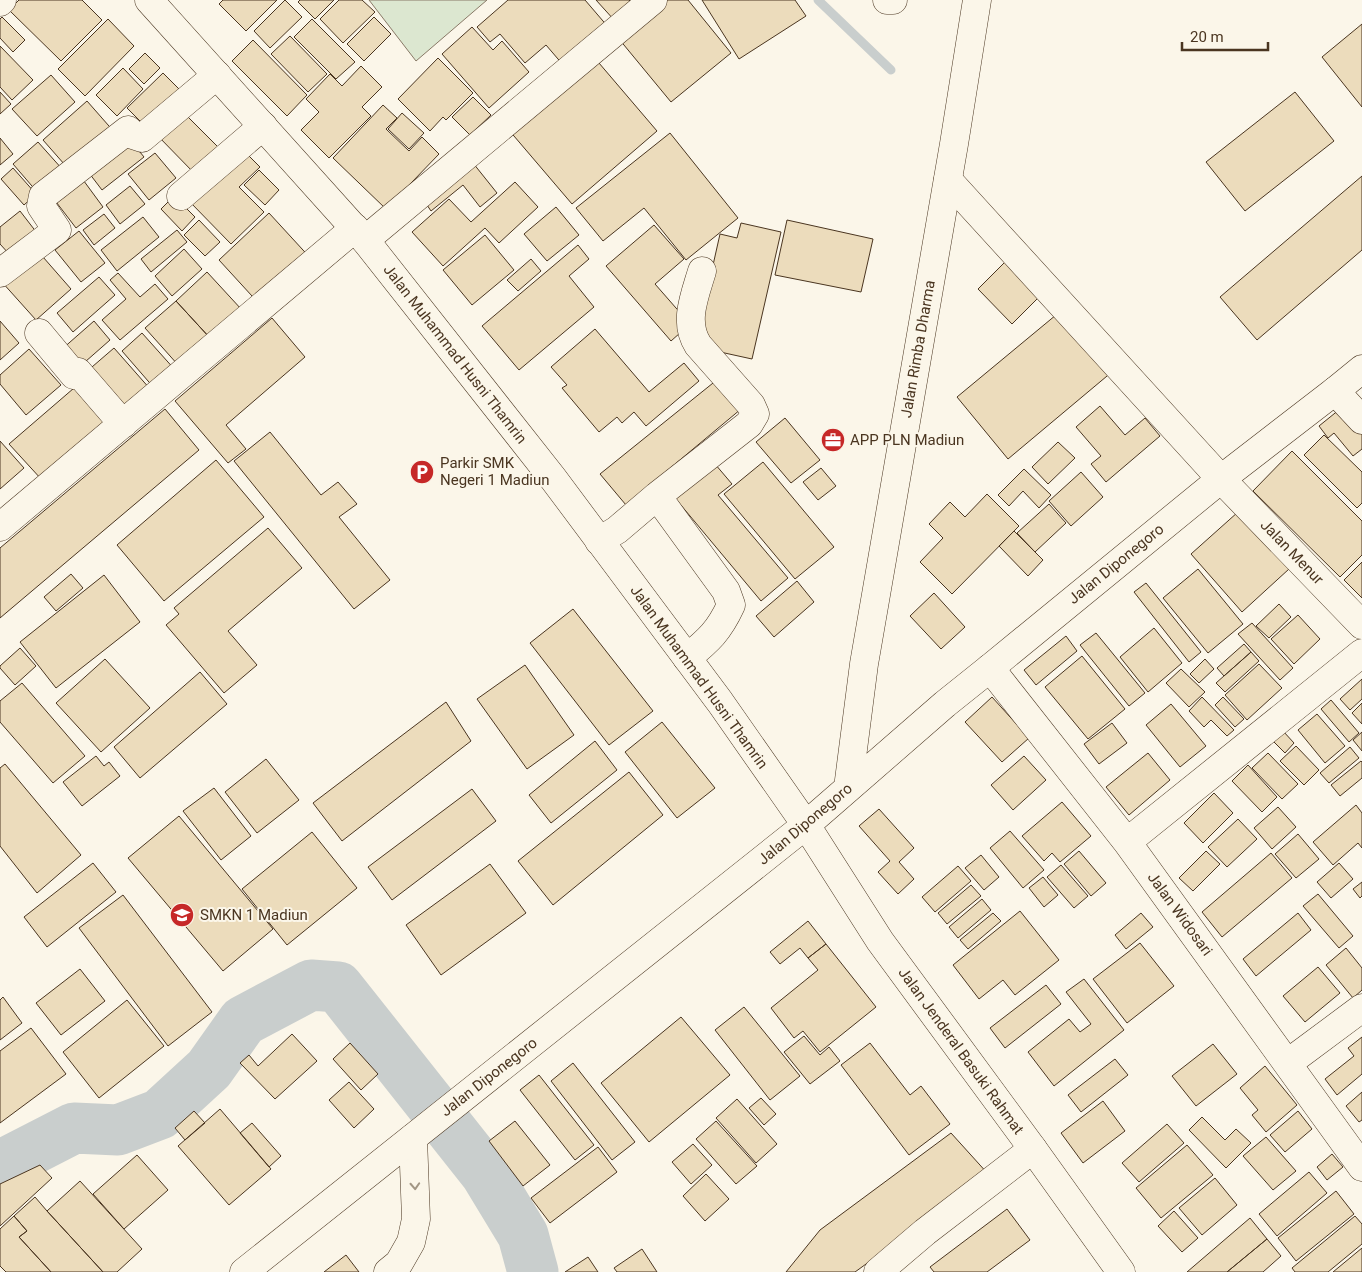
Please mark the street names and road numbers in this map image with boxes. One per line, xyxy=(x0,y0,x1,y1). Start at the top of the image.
street label: Jalan Muhammad Husni Thamrin xyxy=(379,261,531,447)
street label: Jalan Rimba Dharma xyxy=(897,279,939,419)
street label: Jalan Menur xyxy=(1257,516,1327,588)
street label: Jalan Diponegoro xyxy=(1065,520,1167,608)
street label: Jalan Muhammad Husni Thamrin xyxy=(626,582,772,772)
street label: Jalan Diponegoro xyxy=(754,779,856,869)
street label: Jalan Widosari xyxy=(1144,869,1216,959)
street label: Jalan Jenderal Basuki Rahmat xyxy=(894,964,1028,1138)
street label: Jalan Diponegoro xyxy=(437,1034,541,1120)

